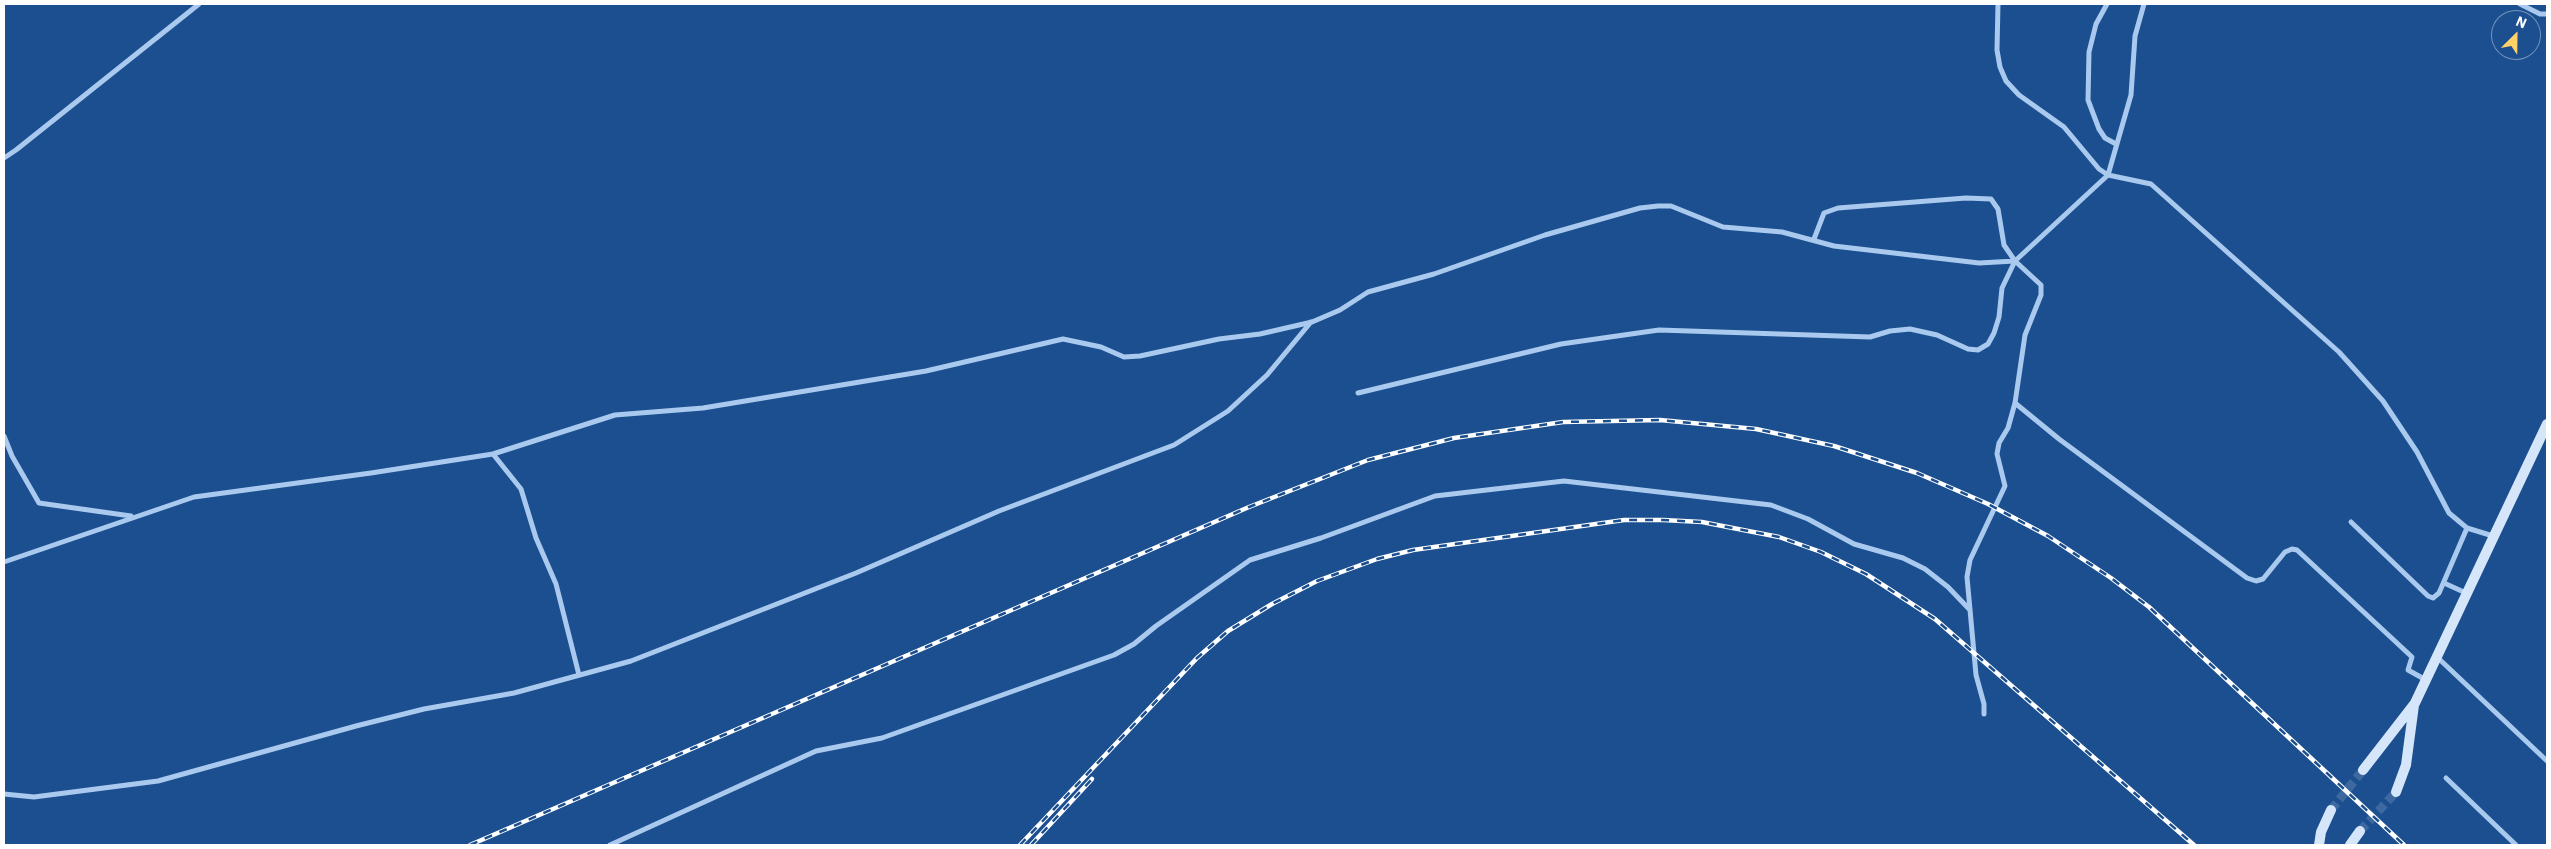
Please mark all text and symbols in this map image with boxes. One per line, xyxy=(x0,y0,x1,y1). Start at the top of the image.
north arrow xyxy=(2491,10,2541,60)
text: N xyxy=(2513,12,2530,32)

